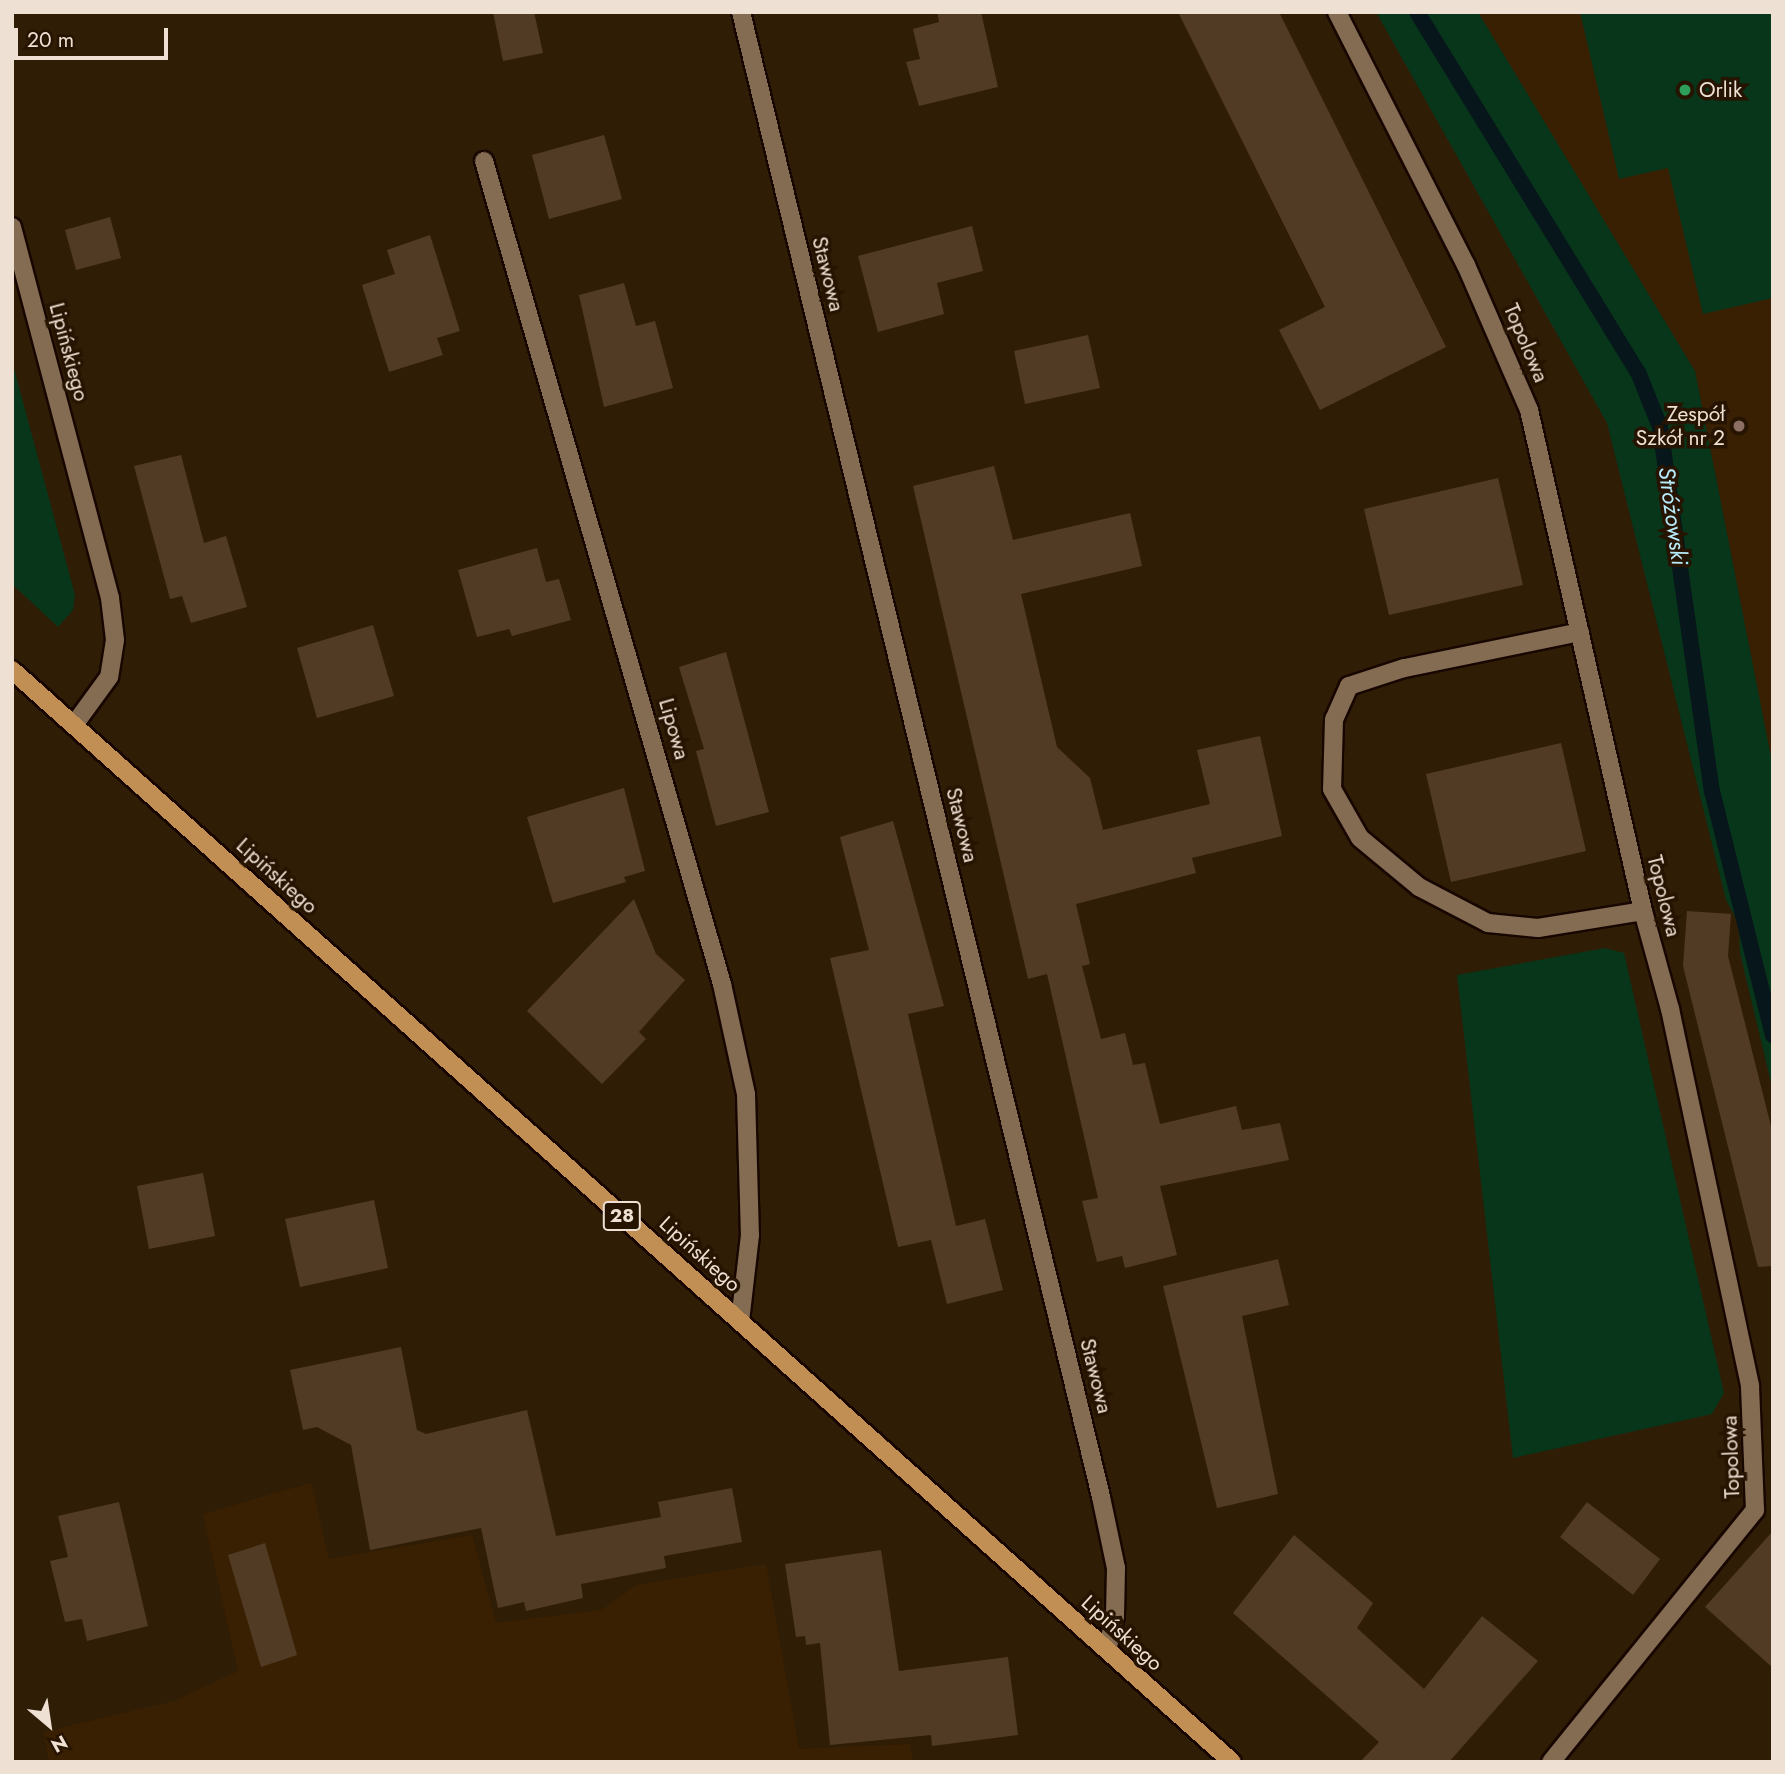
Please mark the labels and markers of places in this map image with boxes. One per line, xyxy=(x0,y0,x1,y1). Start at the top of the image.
place label: Orlik xyxy=(1699,77,1742,103)
marker: Orlik xyxy=(1677,82,1693,98)
place label: Zespół Szkół nr 2 xyxy=(1636,401,1725,451)
marker: Zespół Szkół nr 2 xyxy=(1731,418,1747,434)

